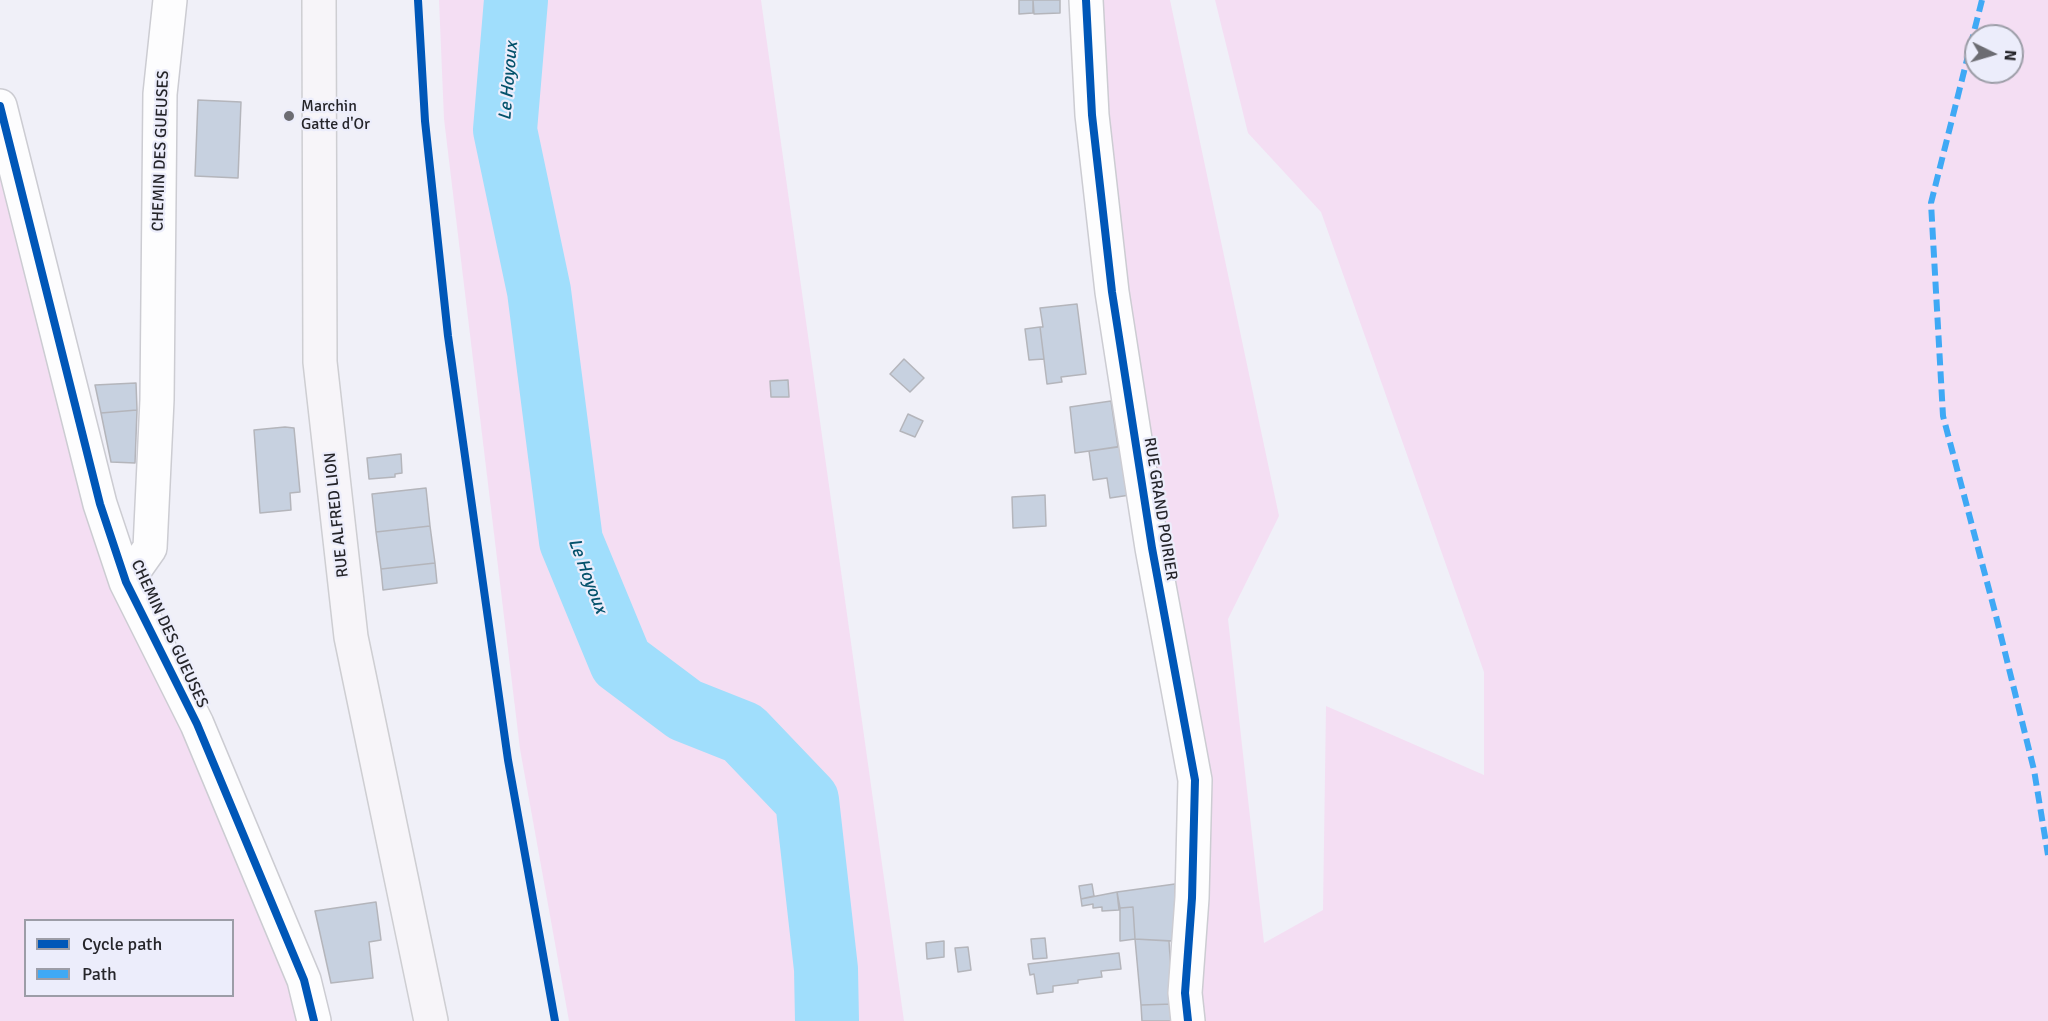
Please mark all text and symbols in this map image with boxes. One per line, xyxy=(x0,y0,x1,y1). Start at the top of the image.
north arrow xyxy=(1964,24,2024,84)
water label: Le Hoyoux xyxy=(495,41,523,121)
text: N xyxy=(1999,49,2020,62)
street label: CHEMIN DES GUEUSES xyxy=(149,70,173,232)
place label: Marchin Gatte d'Or xyxy=(301,97,370,135)
marker: Marchin Gatte d'Or xyxy=(282,109,296,123)
street label: RUE GRAND POIRIER xyxy=(1139,436,1181,582)
street label: RUE ALFRED LION xyxy=(321,451,353,579)
water label: Le Hoyoux xyxy=(563,535,611,617)
street label: CHEMIN DES GUEUSES xyxy=(126,557,212,711)
legend xyxy=(24,919,234,997)
text: Cycle path xyxy=(82,933,162,955)
text: Path xyxy=(82,963,117,985)

